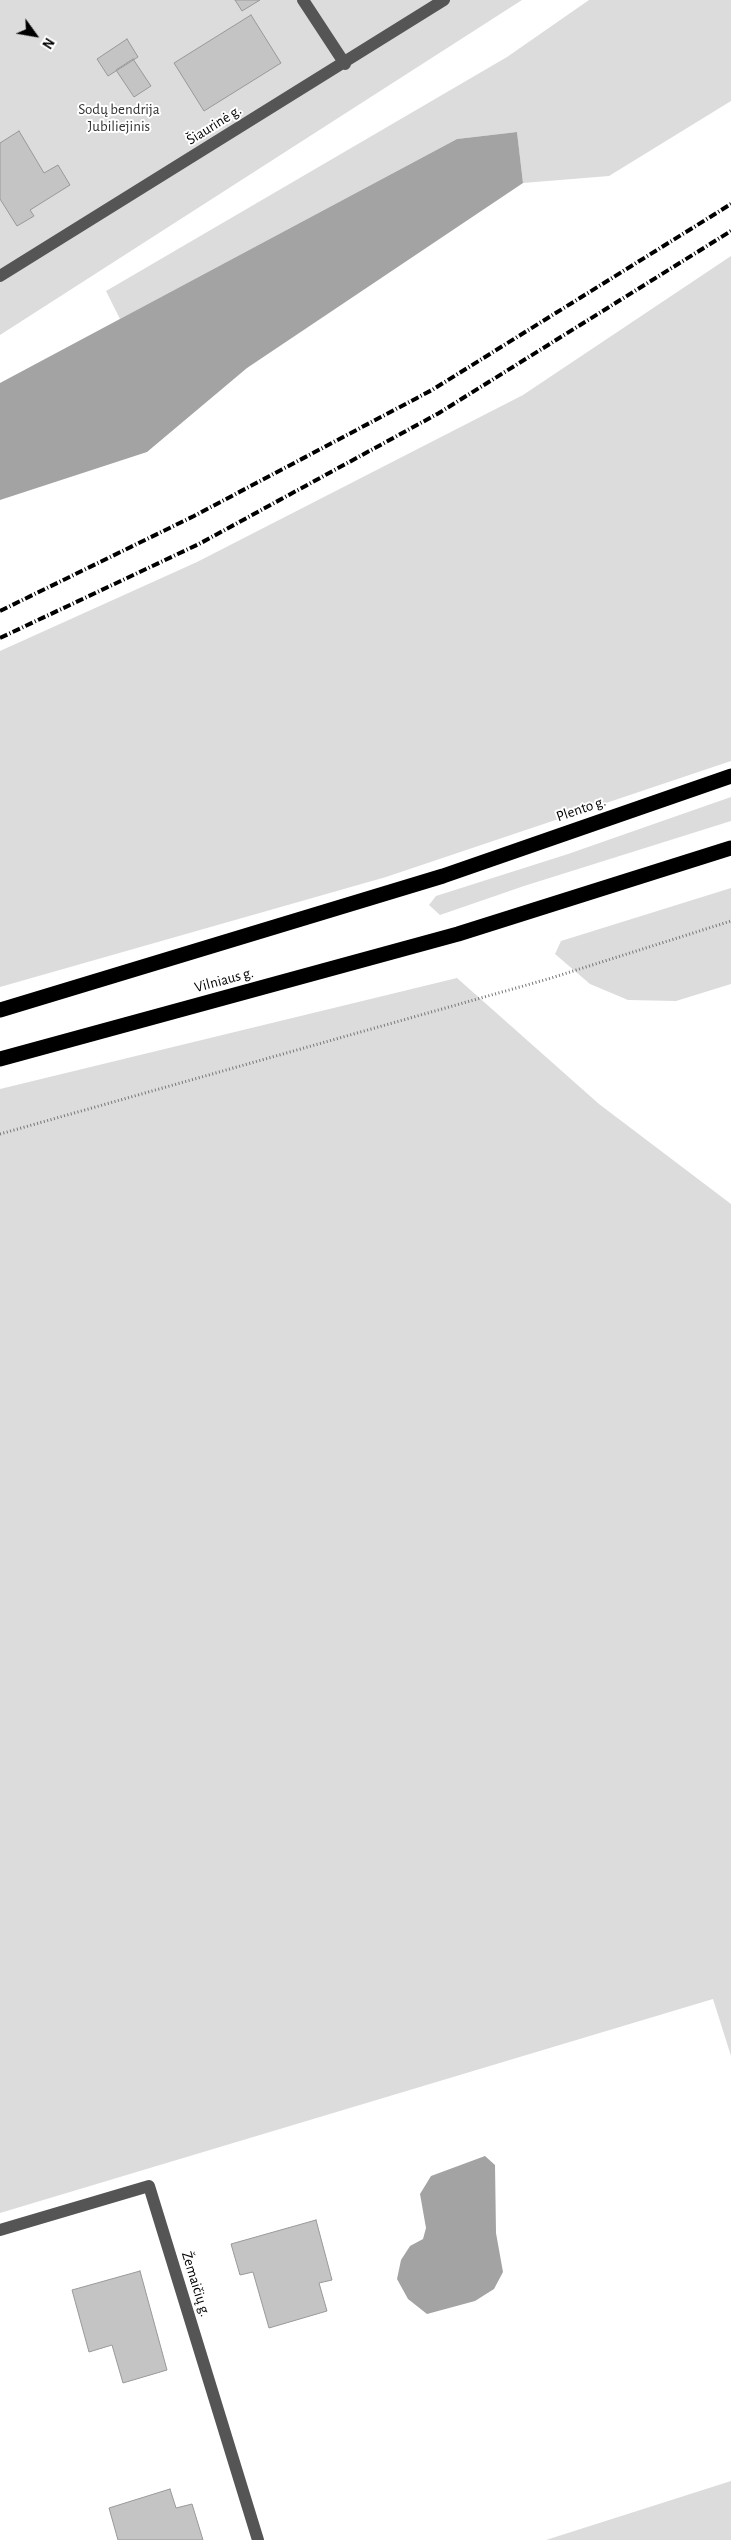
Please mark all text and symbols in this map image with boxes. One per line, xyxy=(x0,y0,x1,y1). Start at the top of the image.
north arrow xyxy=(10,10,60,60)
text: N xyxy=(39,35,56,51)
park label: Sodų bendrija Jubiliejinis xyxy=(78,100,160,135)
street label: Šiaurinė g. xyxy=(183,101,245,149)
street label: Plento g. xyxy=(554,792,608,826)
street label: Vilniaus g. xyxy=(192,963,256,997)
street label: Žemaičių g. xyxy=(178,2249,214,2319)

